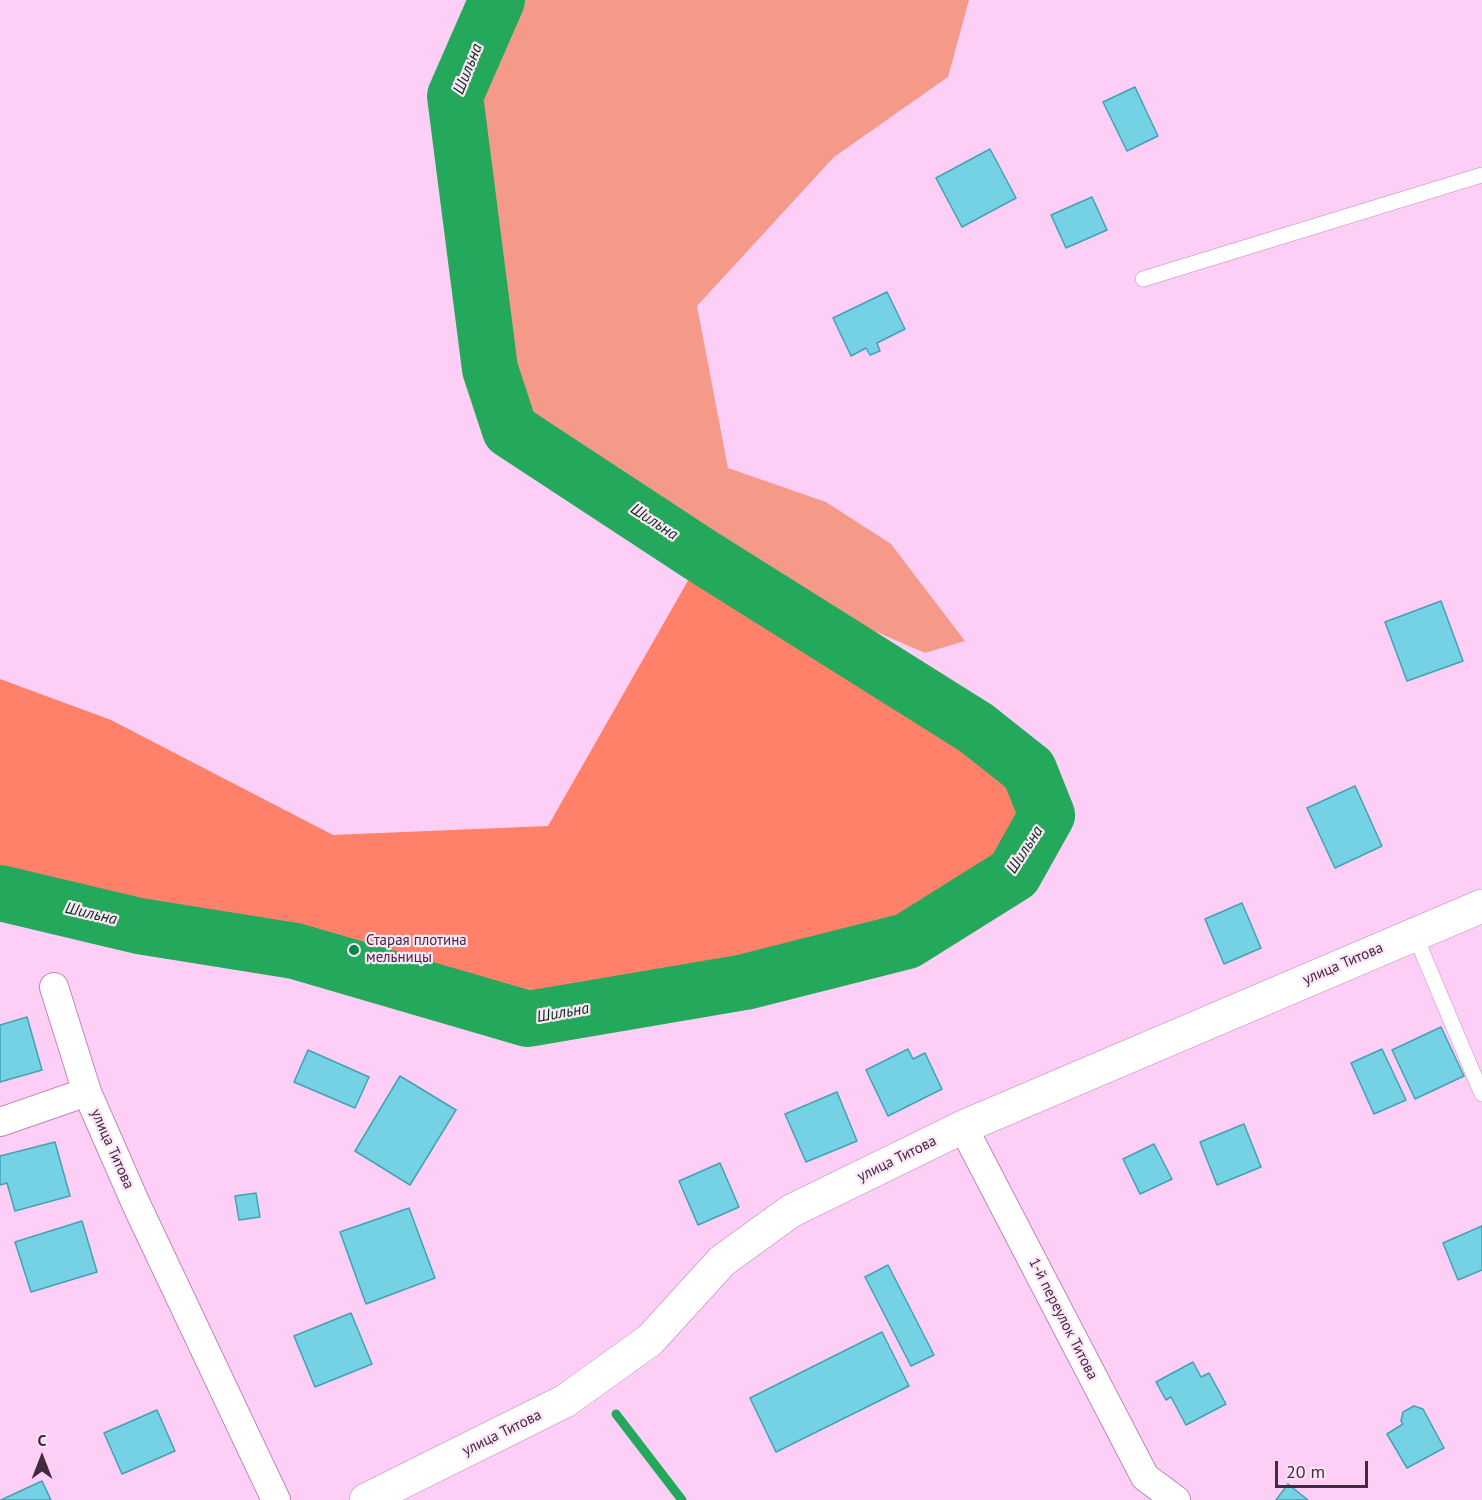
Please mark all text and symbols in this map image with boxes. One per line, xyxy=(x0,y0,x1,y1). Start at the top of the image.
water label: Шильна xyxy=(449,41,487,97)
water label: Шильна xyxy=(627,500,681,544)
water label: Шильна xyxy=(1003,823,1047,877)
water label: Шильна xyxy=(63,899,119,929)
place label: Старая плотина мельницы xyxy=(366,932,467,967)
street label: улица Титова xyxy=(1300,939,1386,989)
marker: Старая плотина мельницы xyxy=(347,943,361,957)
water label: Шильна xyxy=(535,999,591,1027)
street label: улица Титова xyxy=(86,1106,138,1192)
street label: улица Титова xyxy=(855,1132,939,1186)
street label: 1-й переулок Титова xyxy=(1025,1255,1101,1383)
street label: улица Титова xyxy=(460,1406,544,1460)
north arrow xyxy=(12,1428,72,1488)
text: С xyxy=(38,1430,46,1450)
scale bar xyxy=(1278,1449,1371,1487)
text: 20 m xyxy=(1286,1460,1325,1483)

